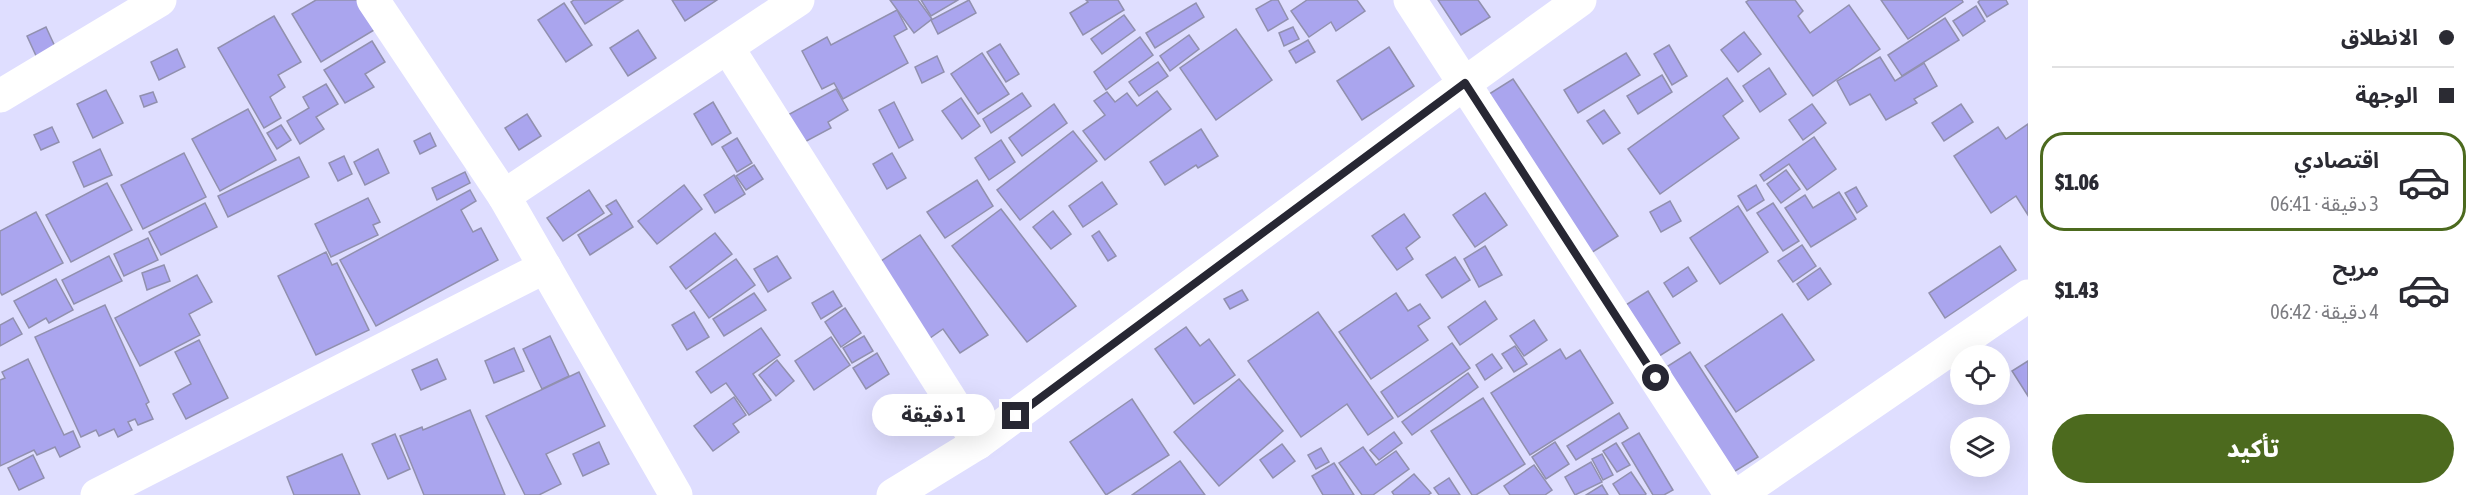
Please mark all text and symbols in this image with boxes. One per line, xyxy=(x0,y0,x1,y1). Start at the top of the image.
text: الانطلاق xyxy=(2341,24,2418,50)
text: الوجهة xyxy=(2355,82,2418,108)
text: اقتصادي xyxy=(2294,147,2379,173)
icon: car xyxy=(2397,155,2451,209)
text: $1.06 xyxy=(2055,169,2099,195)
text: 3 دقيقة · 06:41 xyxy=(2270,192,2379,215)
text: مريح xyxy=(2333,255,2379,281)
icon: car xyxy=(2397,263,2451,317)
text: $1.43 xyxy=(2055,277,2099,303)
text: 4 دقيقة · 06:42 xyxy=(2270,300,2379,323)
map controls xyxy=(1950,345,2010,477)
button: locate xyxy=(1950,345,2010,405)
route start xyxy=(1642,364,1669,391)
callout: 1 دقيقة xyxy=(872,395,995,437)
route end xyxy=(1002,402,1029,429)
text: 1 دقيقة xyxy=(901,403,966,426)
button: تأكيد xyxy=(2052,414,2454,483)
button: layers xyxy=(1950,417,2010,477)

